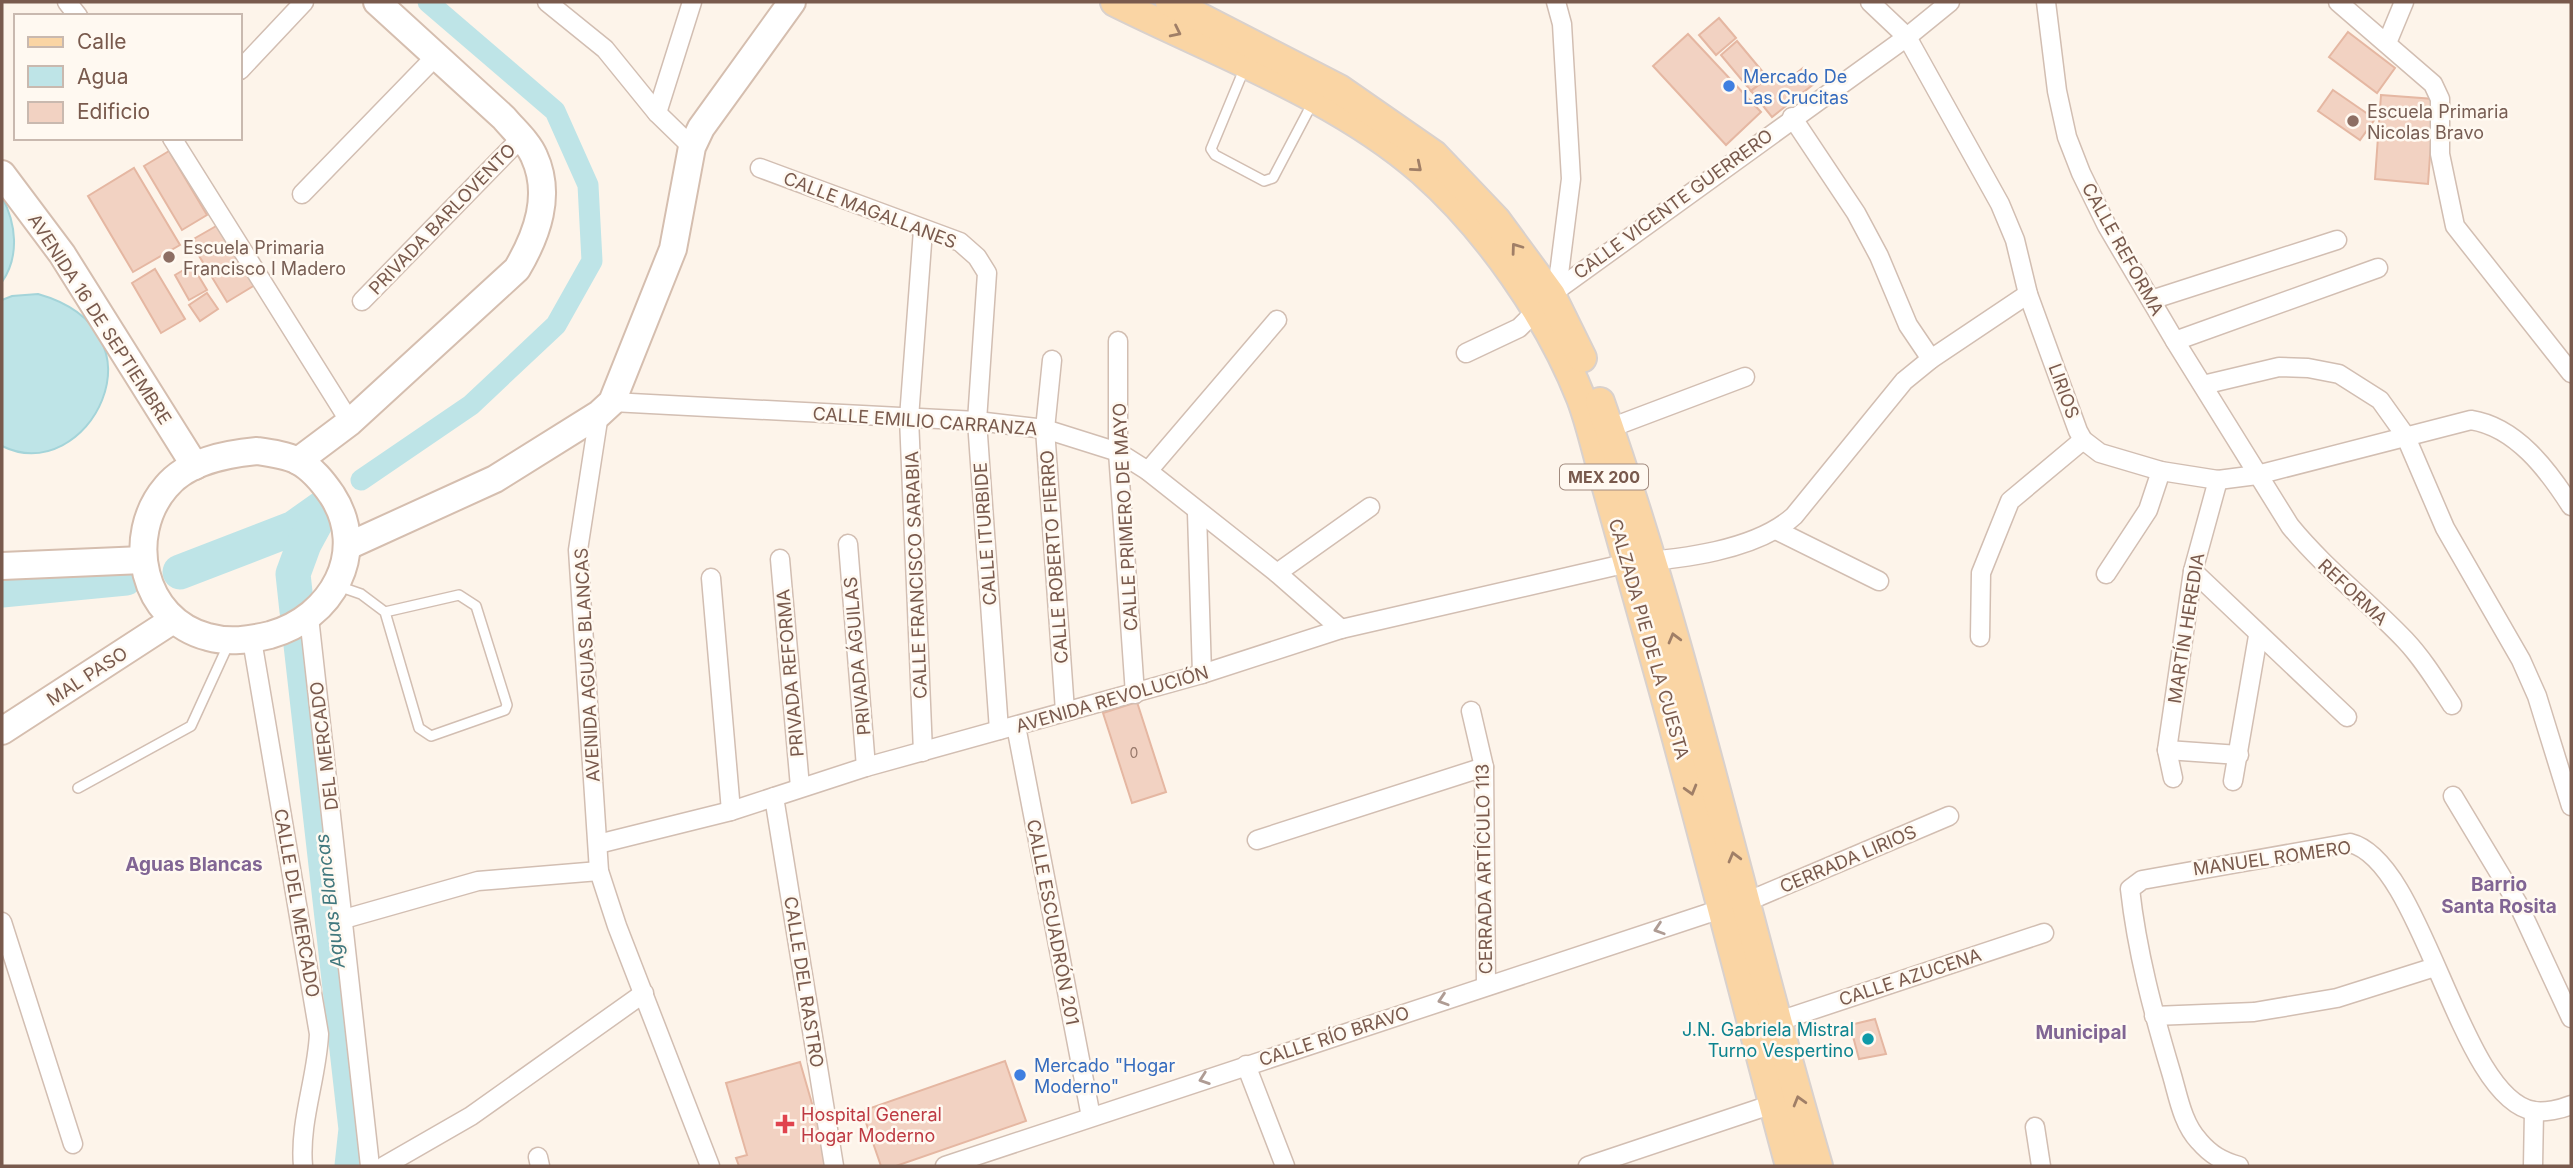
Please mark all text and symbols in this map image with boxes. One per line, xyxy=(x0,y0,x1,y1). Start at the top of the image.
legend xyxy=(14,14,242,140)
one-way arrow xyxy=(1169,24,1181,38)
text: Calle xyxy=(77,29,127,54)
text: Agua xyxy=(77,64,129,89)
place label: Mercado De Las Crucitas xyxy=(1743,66,1849,108)
marker: Mercado De Las Crucitas xyxy=(1721,78,1737,94)
text: Edificio xyxy=(77,99,150,124)
place label: Escuela Primaria Nicolas Bravo xyxy=(2367,101,2509,143)
marker: Escuela Primaria Nicolas Bravo xyxy=(2345,113,2361,129)
street label: CALLE VICENTE GUERRERO xyxy=(1569,125,1777,283)
street label: PRIVADA BARLOVENTO xyxy=(364,139,520,299)
one-way arrow xyxy=(1408,159,1421,171)
street label: CALLE MAGALLANES xyxy=(781,167,959,253)
street label: CALLE REFORMA xyxy=(2078,179,2168,319)
street label: AVENIDA 16 DE SEPTIEMBRE xyxy=(24,210,176,428)
place label: Escuela Primaria Francisco I Madero xyxy=(183,237,346,279)
one-way arrow xyxy=(1512,243,1524,256)
marker: Escuela Primaria Francisco I Madero xyxy=(161,249,177,265)
street label: LIRIOS xyxy=(2044,361,2084,421)
street label: CALLE PRIMERO DE MAYO xyxy=(1109,402,1141,632)
street label: CALLE EMILIO CARRANZA xyxy=(812,403,1038,439)
street label: CALLE ROBERTO FIERRO xyxy=(1036,449,1072,665)
street label: CALLE FRANCISCO SARABIA xyxy=(901,451,931,699)
street label: CALLE ITURBIDE xyxy=(970,462,1000,606)
road number: MEX 200 xyxy=(1560,464,1648,490)
street label: CALZADA PIE DE LA CUESTA xyxy=(1605,516,1693,762)
street label: AVENIDA AGUAS BLANCAS xyxy=(570,547,604,783)
street label: MARTÍN HEREDIA xyxy=(2163,551,2208,705)
street label: REFORMA xyxy=(2314,555,2392,629)
street label: PRIVADA ÁGUILAS xyxy=(839,576,874,736)
street label: PRIVADA REFORMA xyxy=(772,588,808,758)
one-way arrow xyxy=(1668,632,1682,644)
street label: MAL PASO xyxy=(43,642,131,710)
street label: AVENIDA REVOLUCIÓN xyxy=(1013,660,1211,737)
street label: DEL MERCADO xyxy=(306,680,342,812)
house number: 0 xyxy=(1130,744,1138,761)
street label: CERRADA ARTÍCULO 113 xyxy=(1471,763,1496,975)
one-way arrow xyxy=(1683,784,1697,796)
street label: CALLE DEL MERCADO xyxy=(270,807,324,999)
street label: CALLE ESCUADRÓN 201 xyxy=(1023,817,1084,1027)
street label: CERRADA LIRIOS xyxy=(1777,821,1919,897)
water label: Aguas Blancas xyxy=(310,832,350,971)
street label: MANUEL ROMERO xyxy=(2192,837,2352,879)
one-way arrow xyxy=(1728,851,1742,863)
district label: Aguas Blancas xyxy=(125,853,263,876)
district label: Barrio Santa Rosita xyxy=(2441,873,2557,918)
street label: CALLE DEL RASTRO xyxy=(780,895,828,1069)
one-way arrow xyxy=(1653,921,1665,936)
street label: CALLE AZUCENA xyxy=(1836,944,1984,1010)
one-way arrow xyxy=(1437,991,1449,1006)
street label: CALLE RÍO BRAVO xyxy=(1256,1001,1412,1070)
place label: J.N. Gabriela Mistral Turno Vespertino xyxy=(1682,1019,1854,1061)
district label: Municipal xyxy=(2035,1021,2127,1044)
marker: J.N. Gabriela Mistral Turno Vespertino xyxy=(1860,1031,1876,1047)
place label: Mercado "Hogar Moderno" xyxy=(1034,1055,1175,1097)
marker: Mercado "Hogar Moderno" xyxy=(1012,1067,1028,1083)
one-way arrow xyxy=(1198,1071,1210,1085)
one-way arrow xyxy=(1792,1095,1807,1107)
place label: Hospital General Hogar Moderno xyxy=(801,1104,942,1146)
marker: Hospital General Hogar Moderno xyxy=(775,1114,795,1134)

